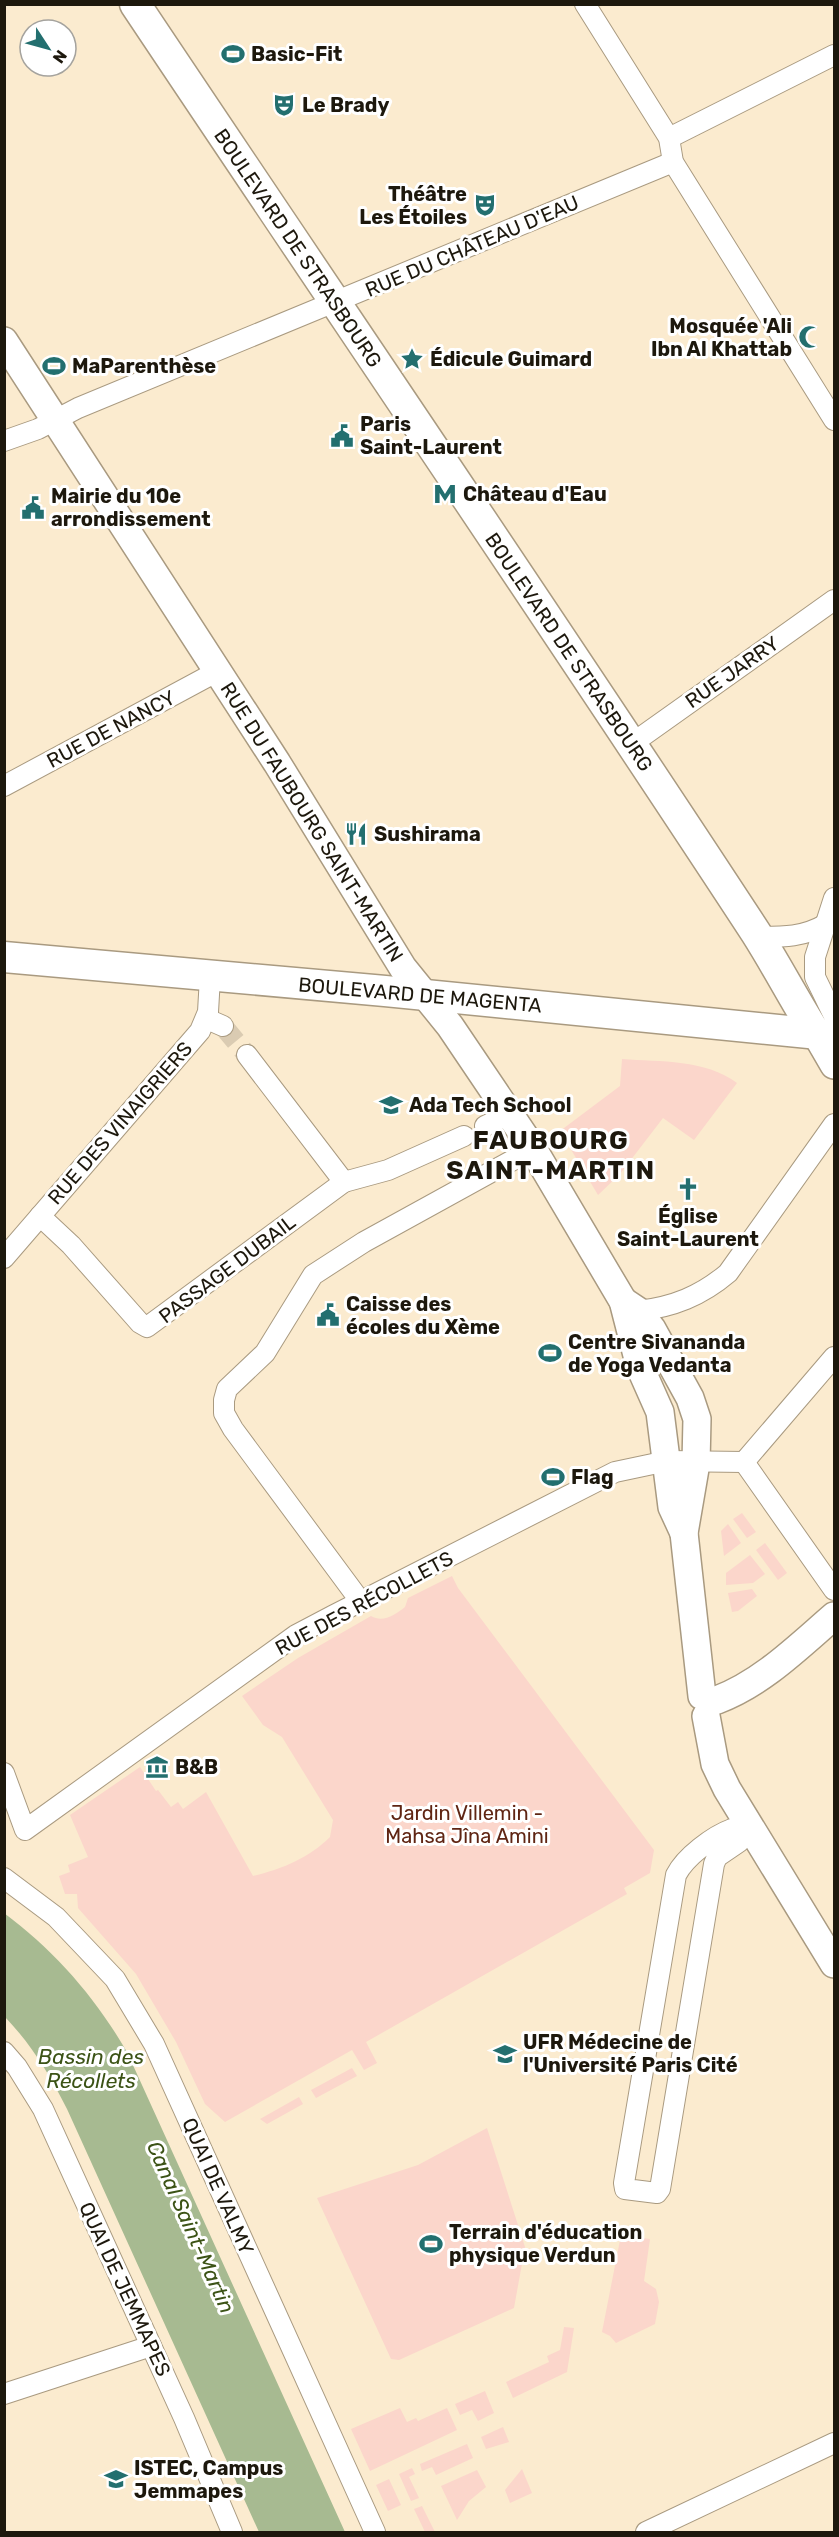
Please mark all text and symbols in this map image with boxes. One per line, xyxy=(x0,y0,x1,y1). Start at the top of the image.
north arrow xyxy=(18,18,78,78)
sports icon: Basic-Fit xyxy=(220,41,246,67)
place label: Basic-Fit xyxy=(251,42,342,66)
text: N xyxy=(49,46,71,67)
theatre icon: Le Brady xyxy=(271,92,297,118)
place label: Le Brady xyxy=(302,93,389,117)
street label: BOULEVARD DE STRASBOURG xyxy=(209,124,387,372)
place label: Théâtre Les Étoiles xyxy=(359,182,467,229)
street label: RUE DU CHÂTEAU D'EAU xyxy=(362,190,582,302)
theatre icon: Théâtre Les Étoiles xyxy=(472,192,498,218)
place label: Mosquée 'Ali Ibn Al Khattab xyxy=(651,314,792,361)
mosque icon: Mosquée 'Ali Ibn Al Khattab xyxy=(797,324,823,350)
place icon: Édicule Guimard xyxy=(399,346,425,372)
place label: Édicule Guimard xyxy=(430,347,592,371)
sports icon: MaParenthèse xyxy=(41,353,67,379)
place label: MaParenthèse xyxy=(72,354,216,378)
place label: Paris Saint-Laurent xyxy=(360,412,502,459)
public building icon: Paris Saint-Laurent xyxy=(329,423,355,449)
metro station icon: Château d'Eau xyxy=(432,481,458,507)
place label: Château d'Eau xyxy=(463,482,607,506)
place label: Mairie du 10e arrondissement xyxy=(51,484,211,531)
public building icon: Mairie du 10e arrondissement xyxy=(20,495,46,521)
street label: BOULEVARD DE STRASBOURG xyxy=(480,528,658,776)
street label: RUE JARRY xyxy=(681,631,783,713)
street label: RUE DU FAUBOURG SAINT-MARTIN xyxy=(216,678,408,966)
street label: RUE DE NANCY xyxy=(43,685,179,773)
restaurant icon: Sushirama xyxy=(343,821,369,847)
place label: Sushirama xyxy=(374,822,481,846)
street label: BOULEVARD DE MAGENTA xyxy=(297,972,543,1018)
street label: RUE DES VINAIGRIERS xyxy=(43,1037,197,1209)
school or university icon: Ada Tech School xyxy=(378,1092,404,1118)
place label: Ada Tech School xyxy=(409,1093,571,1117)
district label: FAUBOURG SAINT-MARTIN xyxy=(446,1125,656,1186)
church icon: Église Saint-Laurent xyxy=(675,1176,701,1202)
place label: Église Saint-Laurent xyxy=(617,1204,759,1251)
street label: PASSAGE DUBAIL xyxy=(154,1210,300,1328)
place label: Caisse des écoles du Xème xyxy=(346,1292,500,1339)
public building icon: Caisse des écoles du Xème xyxy=(315,1302,341,1328)
place label: Centre Sivananda de Yoga Vedanta xyxy=(568,1330,745,1377)
sports icon: Centre Sivananda de Yoga Vedanta xyxy=(537,1340,563,1366)
sports icon: Flag xyxy=(540,1464,566,1490)
place label: Flag xyxy=(571,1465,614,1489)
street label: RUE DES RÉCOLLETS xyxy=(271,1546,457,1660)
museum icon: B&B xyxy=(144,1754,170,1780)
place label: B&B xyxy=(175,1755,218,1779)
park label: Jardin Villemin - Mahsa Jîna Amini xyxy=(385,1801,549,1848)
place label: UFR Médecine de l'Université Paris Cité xyxy=(523,2030,738,2077)
school or university icon: UFR Médecine de l'Université Paris Cité xyxy=(492,2041,518,2067)
water label: Bassin des Récollets xyxy=(38,2044,144,2093)
street label: QUAI DE VALMY xyxy=(177,2114,259,2258)
water label: Canal Saint-Martin xyxy=(142,2137,240,2317)
street label: QUAI DE JEMMAPES xyxy=(74,2198,176,2380)
place label: Terrain d'éducation physique Verdun xyxy=(449,2220,642,2267)
sports icon: Terrain d'éducation physique Verdun xyxy=(418,2231,444,2257)
place label: ISTEC, Campus Jemmapes xyxy=(134,2456,283,2503)
school or university icon: ISTEC, Campus Jemmapes xyxy=(103,2466,129,2492)

